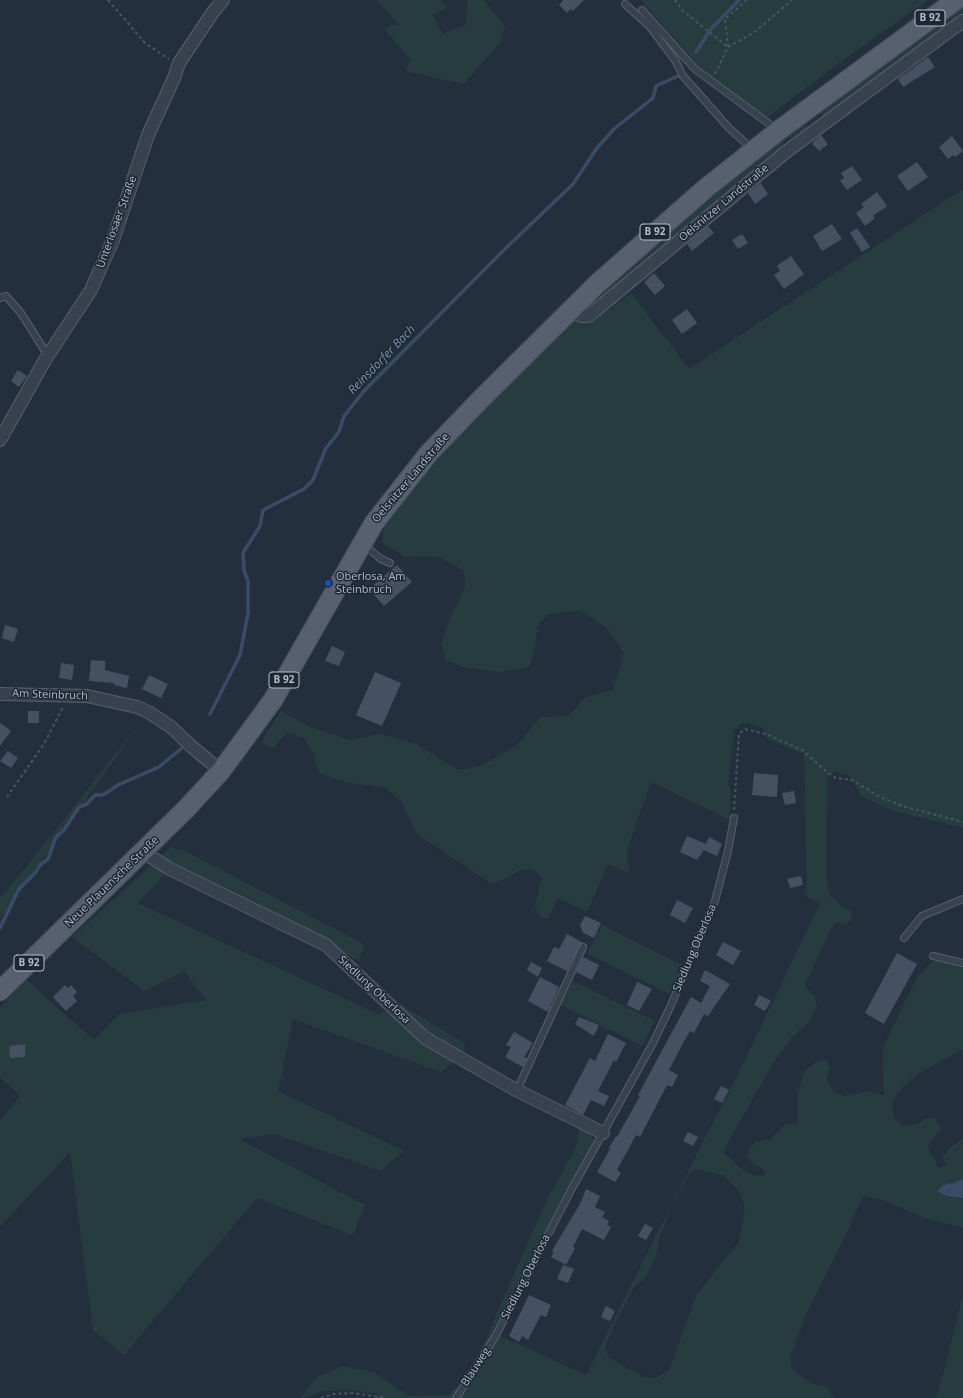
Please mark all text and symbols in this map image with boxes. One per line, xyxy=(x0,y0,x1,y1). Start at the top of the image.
road number: B 92 xyxy=(915,10,945,26)
street label: Oelsnitzer Landstraße xyxy=(676,162,772,244)
street label: Unterlosaer Straße xyxy=(94,174,140,270)
road number: B 92 xyxy=(640,224,670,240)
water label: Reinsdorfer Bach xyxy=(345,323,419,397)
street label: Oelsnitzer Landstraße xyxy=(370,430,452,526)
place label: Oberlosa, Am Steinbruch xyxy=(336,570,406,596)
marker: Oberlosa, Am Steinbruch xyxy=(323,578,333,588)
road number: B 92 xyxy=(269,672,299,688)
street label: Am Steinbruch xyxy=(12,687,88,703)
street label: Neue Plauensche Straße xyxy=(62,834,162,930)
street label: Siedlung Oberlosa xyxy=(671,902,719,994)
street label: Siedlung Oberlosa xyxy=(335,953,413,1027)
road number: B 92 xyxy=(14,955,44,971)
street label: Siedlung Oberlosa xyxy=(499,1232,553,1322)
street label: Blauweg xyxy=(459,1345,493,1389)

